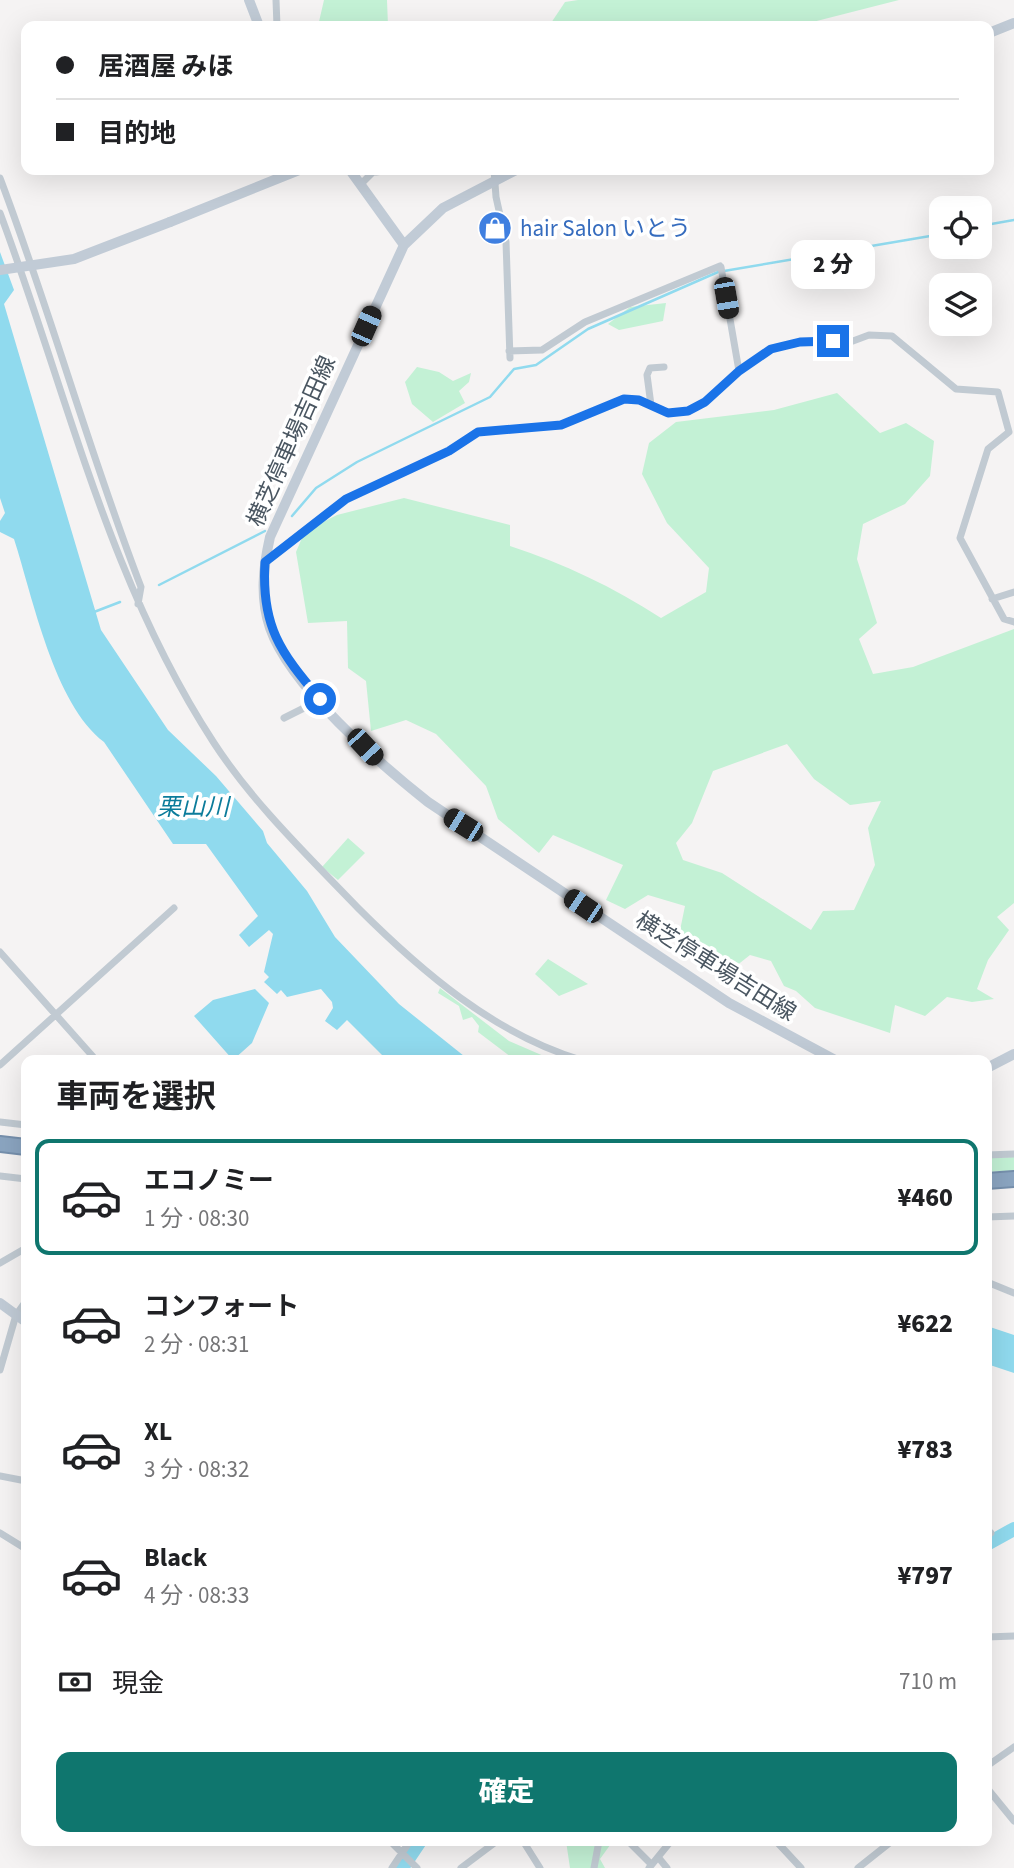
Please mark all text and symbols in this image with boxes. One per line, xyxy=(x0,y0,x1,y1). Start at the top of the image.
text: 居酒屋 みほ xyxy=(98,48,233,85)
text: 目的地 xyxy=(98,115,176,152)
map controls xyxy=(929,196,992,336)
button: locate xyxy=(929,196,992,259)
shop icon: hair Salon いとう xyxy=(476,209,514,247)
place label: hair Salon いとう xyxy=(520,212,691,245)
callout: 2 分 xyxy=(791,240,875,288)
text: 2 分 xyxy=(813,248,853,281)
button: layers xyxy=(929,273,992,336)
car xyxy=(713,275,740,321)
car xyxy=(348,303,385,349)
route end xyxy=(817,325,849,357)
street label: 横芝停車場吉田線 xyxy=(239,350,344,532)
route start xyxy=(304,683,336,715)
car xyxy=(343,724,388,770)
water label: 栗山川 xyxy=(157,790,232,825)
car xyxy=(440,805,487,845)
car xyxy=(560,886,607,926)
street label: 横芝停車場吉田線 xyxy=(629,904,802,1029)
text: 車両を選択 xyxy=(56,1074,216,1120)
text: エコノミー xyxy=(144,1162,274,1199)
icon: car xyxy=(60,1166,123,1229)
text: ¥460 xyxy=(897,1179,953,1216)
text: 1 分 · 08:30 xyxy=(144,1202,249,1235)
text: コンフォート xyxy=(144,1288,299,1325)
icon: car xyxy=(60,1292,123,1355)
text: ¥622 xyxy=(897,1305,953,1342)
text: 2 分 · 08:31 xyxy=(144,1328,249,1361)
text: XL xyxy=(144,1413,172,1450)
icon: car xyxy=(60,1418,123,1481)
text: ¥783 xyxy=(897,1431,953,1468)
text: 3 分 · 08:32 xyxy=(144,1453,249,1486)
text: Black xyxy=(144,1539,207,1576)
icon: car xyxy=(60,1544,123,1607)
text: ¥797 xyxy=(897,1557,953,1594)
text: 4 分 · 08:33 xyxy=(144,1579,249,1612)
icon: cash xyxy=(56,1663,94,1701)
text: 現金 xyxy=(112,1665,164,1702)
text: 710 m xyxy=(899,1665,957,1698)
button: 確定 xyxy=(56,1752,957,1832)

